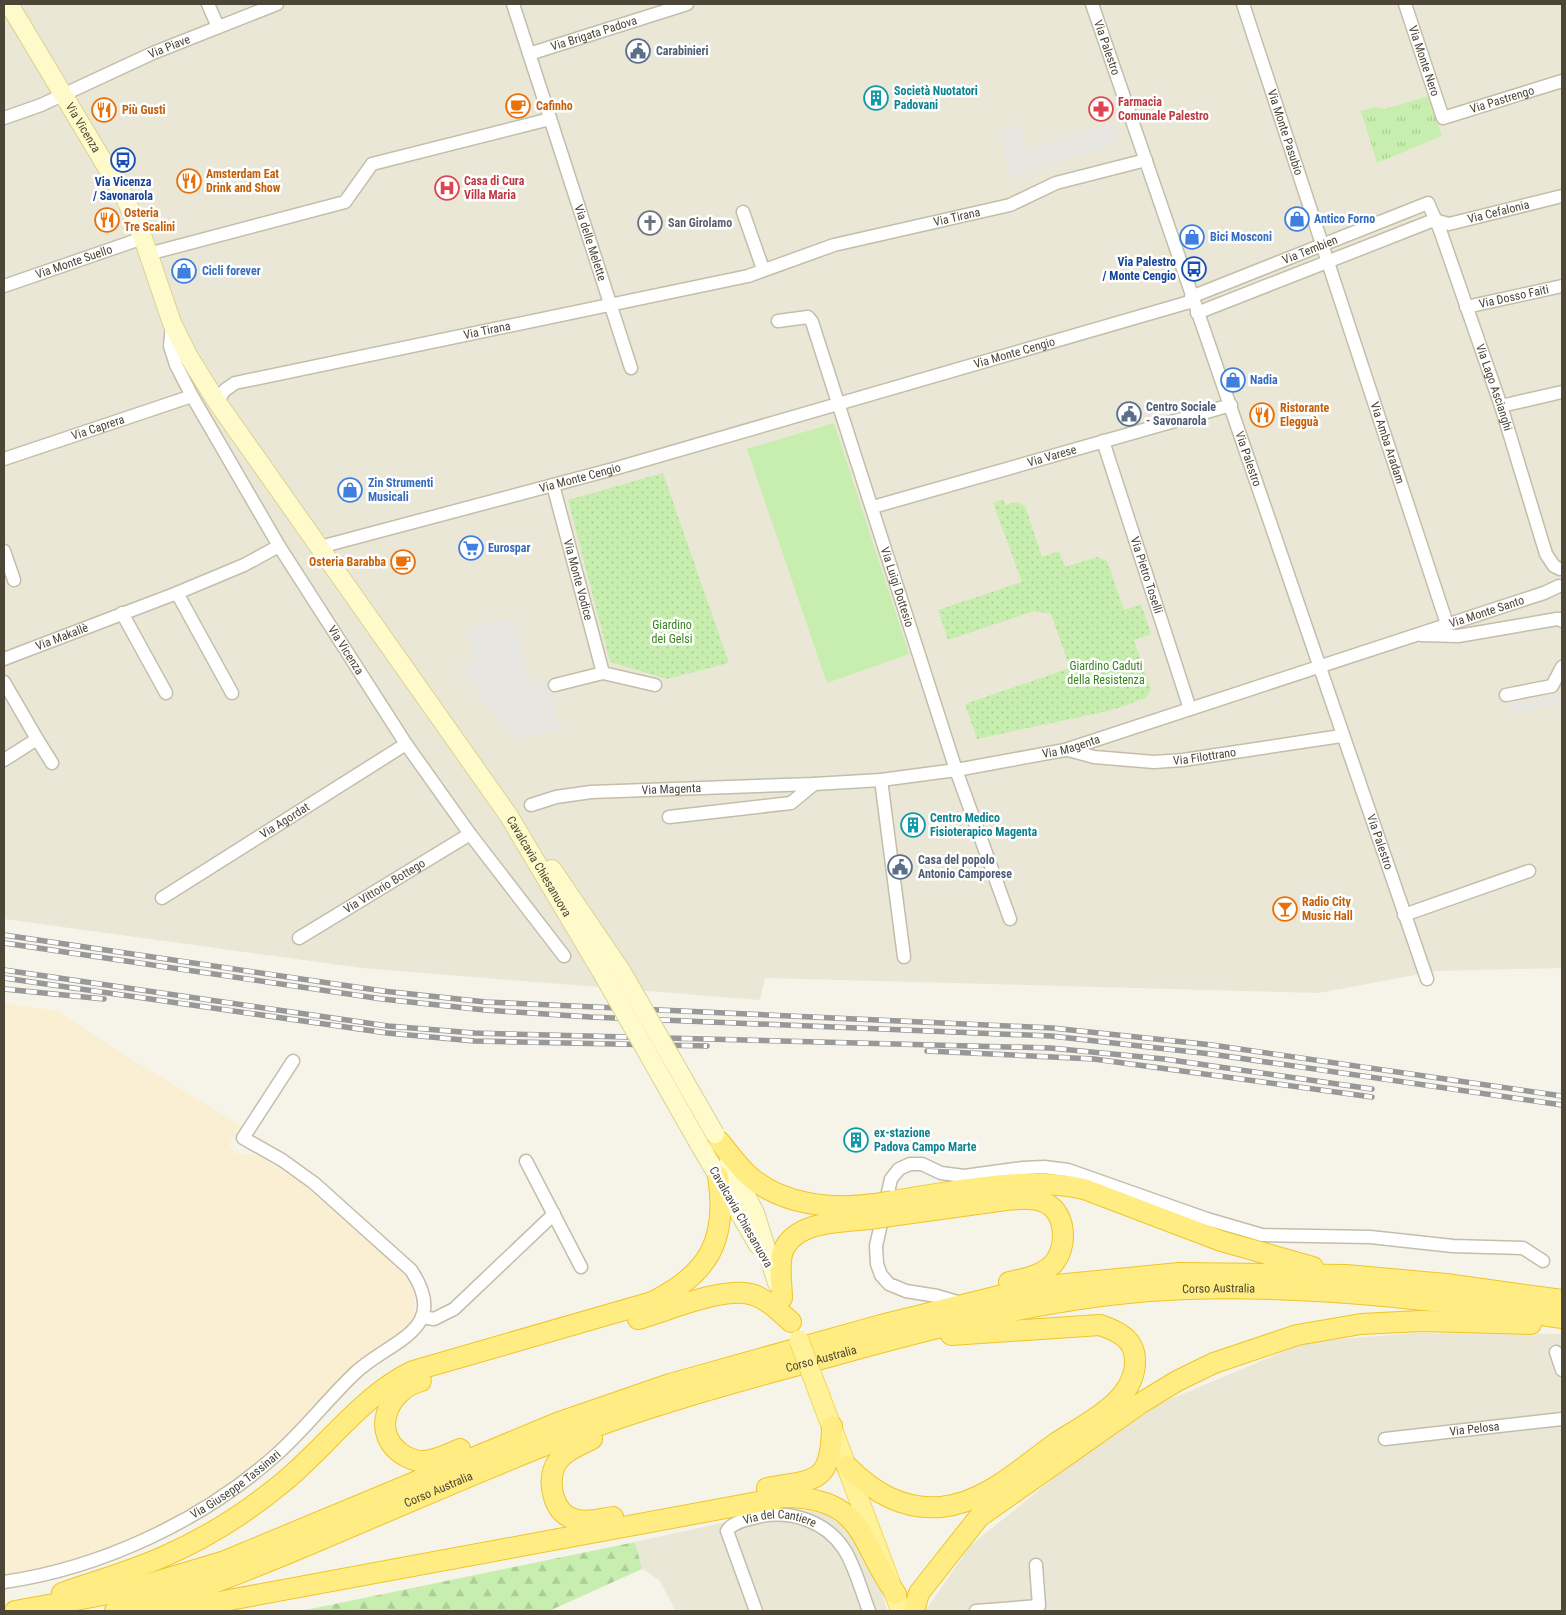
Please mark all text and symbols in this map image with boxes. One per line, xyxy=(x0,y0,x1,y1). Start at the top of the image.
street label: Via Brigata Padova xyxy=(549,13,639,54)
street label: Via Palestro xyxy=(1091,18,1123,77)
street label: Via Monte Nero xyxy=(1406,24,1442,98)
street label: Via Piave xyxy=(146,32,192,61)
public building icon: Carabinieri xyxy=(625,38,651,64)
place label: Carabinieri xyxy=(656,44,709,58)
street label: Via Pastrengo xyxy=(1468,83,1536,116)
place label: Società Nuotatori Padovani xyxy=(894,84,978,112)
building icon: Società Nuotatori Padovani xyxy=(863,85,889,111)
street label: Via Monte Pasubio xyxy=(1265,88,1306,177)
cafe icon: Cafinho xyxy=(505,93,531,119)
place label: Farmacia Comunale Palestro xyxy=(1118,95,1209,123)
pharmacy icon: Farmacia Comunale Palestro xyxy=(1088,96,1114,122)
restaurant icon: Più Gusti xyxy=(91,97,117,123)
place label: Cafinho xyxy=(536,99,573,113)
street label: Via Vicenza xyxy=(63,100,103,155)
place label: Più Gusti xyxy=(122,103,166,117)
bus stop icon: Via Vicenza / Savonarola xyxy=(110,147,136,173)
place label: Amsterdam Eat Drink and Show xyxy=(206,167,281,195)
restaurant icon: Amsterdam Eat Drink and Show xyxy=(176,168,202,194)
place label: Casa di Cura Villa Maria xyxy=(464,174,525,202)
place label: Via Vicenza / Savonarola xyxy=(93,175,153,203)
hospital icon: Casa di Cura Villa Maria xyxy=(434,175,460,201)
street label: Via Cefalonia xyxy=(1466,197,1531,226)
street label: Via delle Melette xyxy=(572,203,609,283)
street label: Via Tirana xyxy=(932,205,982,229)
place label: Osteria Tre Scalini xyxy=(124,206,175,234)
shop icon: Antico Forno xyxy=(1284,206,1310,232)
restaurant icon: Osteria Tre Scalini xyxy=(94,207,120,233)
church icon: San Girolamo xyxy=(637,210,663,236)
place label: Antico Forno xyxy=(1314,212,1375,226)
place label: San Girolamo xyxy=(668,216,732,230)
shop icon: Bici Mosconi xyxy=(1179,224,1205,250)
place label: Bici Mosconi xyxy=(1210,230,1272,244)
street label: Via Tembien xyxy=(1280,232,1340,267)
street label: Via Monte Suello xyxy=(34,242,114,282)
place label: Via Palestro / Monte Cengio xyxy=(1103,255,1176,283)
bus stop icon: Via Palestro / Monte Cengio xyxy=(1181,256,1207,282)
shop icon: Cicli forever xyxy=(171,258,197,284)
place label: Cicli forever xyxy=(202,264,261,278)
street label: Via Dosso Faiti xyxy=(1478,282,1550,311)
street label: Via Tirana xyxy=(462,319,512,342)
street label: Via Monte Cengio xyxy=(972,334,1057,371)
street label: Via Lago Ascianghi xyxy=(1473,342,1515,433)
shop icon: Nadia xyxy=(1220,367,1246,393)
place label: Nadia xyxy=(1250,373,1278,387)
place label: Centro Sociale - Savonarola xyxy=(1146,400,1216,428)
street label: Via Amba Aradam xyxy=(1367,400,1407,486)
public building icon: Centro Sociale - Savonarola xyxy=(1116,401,1142,427)
place label: Ristorante Elegguà xyxy=(1280,401,1330,429)
restaurant icon: Ristorante Elegguà xyxy=(1249,402,1275,428)
street label: Via Caprera xyxy=(70,412,126,443)
street label: Via Palestro xyxy=(1232,429,1264,488)
street label: Via Varese xyxy=(1026,442,1078,470)
street label: Via Monte Cengio xyxy=(538,460,622,495)
place label: Zin Strumenti Musicali xyxy=(368,476,433,504)
shop icon: Zin Strumenti Musicali xyxy=(337,477,363,503)
supermarket icon: Eurospar xyxy=(458,535,484,561)
street label: Via Pietro Toselli xyxy=(1128,535,1166,615)
street label: Via Monte Vodice xyxy=(561,538,596,622)
place label: Eurospar xyxy=(488,541,530,555)
street label: Via Luigi Dottesio xyxy=(878,545,917,629)
cafe icon: Osteria Barabba xyxy=(390,549,416,575)
place label: Osteria Barabba xyxy=(309,555,386,569)
street label: Via Monte Santo xyxy=(1447,593,1526,631)
park label: Giardino dei Gelsi xyxy=(652,618,692,646)
street label: Via Makallè xyxy=(34,620,91,653)
street label: Via Vicenza xyxy=(325,623,367,677)
park label: Giardino Caduti della Resistenza xyxy=(1067,659,1145,687)
street label: Via Magenta xyxy=(1041,732,1102,761)
street label: Via Filottrano xyxy=(1173,745,1237,768)
street label: Via Magenta xyxy=(641,781,702,797)
street label: Via Agordat xyxy=(257,800,312,841)
place label: Centro Medico Fisioterapico Magenta xyxy=(930,811,1037,839)
building icon: Centro Medico Fisioterapico Magenta xyxy=(900,812,926,838)
street label: Via Palestro xyxy=(1364,813,1396,871)
street label: Cavalcavia Chiesanuova xyxy=(504,814,574,919)
place label: Casa del popolo Antonio Camporese xyxy=(918,853,1012,881)
public building icon: Casa del popolo Antonio Camporese xyxy=(887,854,913,880)
street label: Via Vittorio Bottego xyxy=(341,856,428,916)
place label: Radio City Music Hall xyxy=(1302,895,1353,923)
bar icon: Radio City Music Hall xyxy=(1272,896,1298,922)
place label: ex-stazione Padova Campo Marte xyxy=(874,1126,977,1154)
building icon: ex-stazione Padova Campo Marte xyxy=(843,1127,869,1153)
street label: Cavalcavia Chiesanuova xyxy=(706,1164,776,1270)
street label: Corso Australia xyxy=(1182,1281,1256,1296)
street label: Corso Australia xyxy=(784,1342,858,1375)
street label: Via Pelosa xyxy=(1449,1419,1500,1439)
street label: Via Giuseppe Tassinari xyxy=(188,1447,283,1522)
street label: Corso Australia xyxy=(402,1469,475,1510)
street label: Via del Cantiere xyxy=(741,1507,819,1530)

